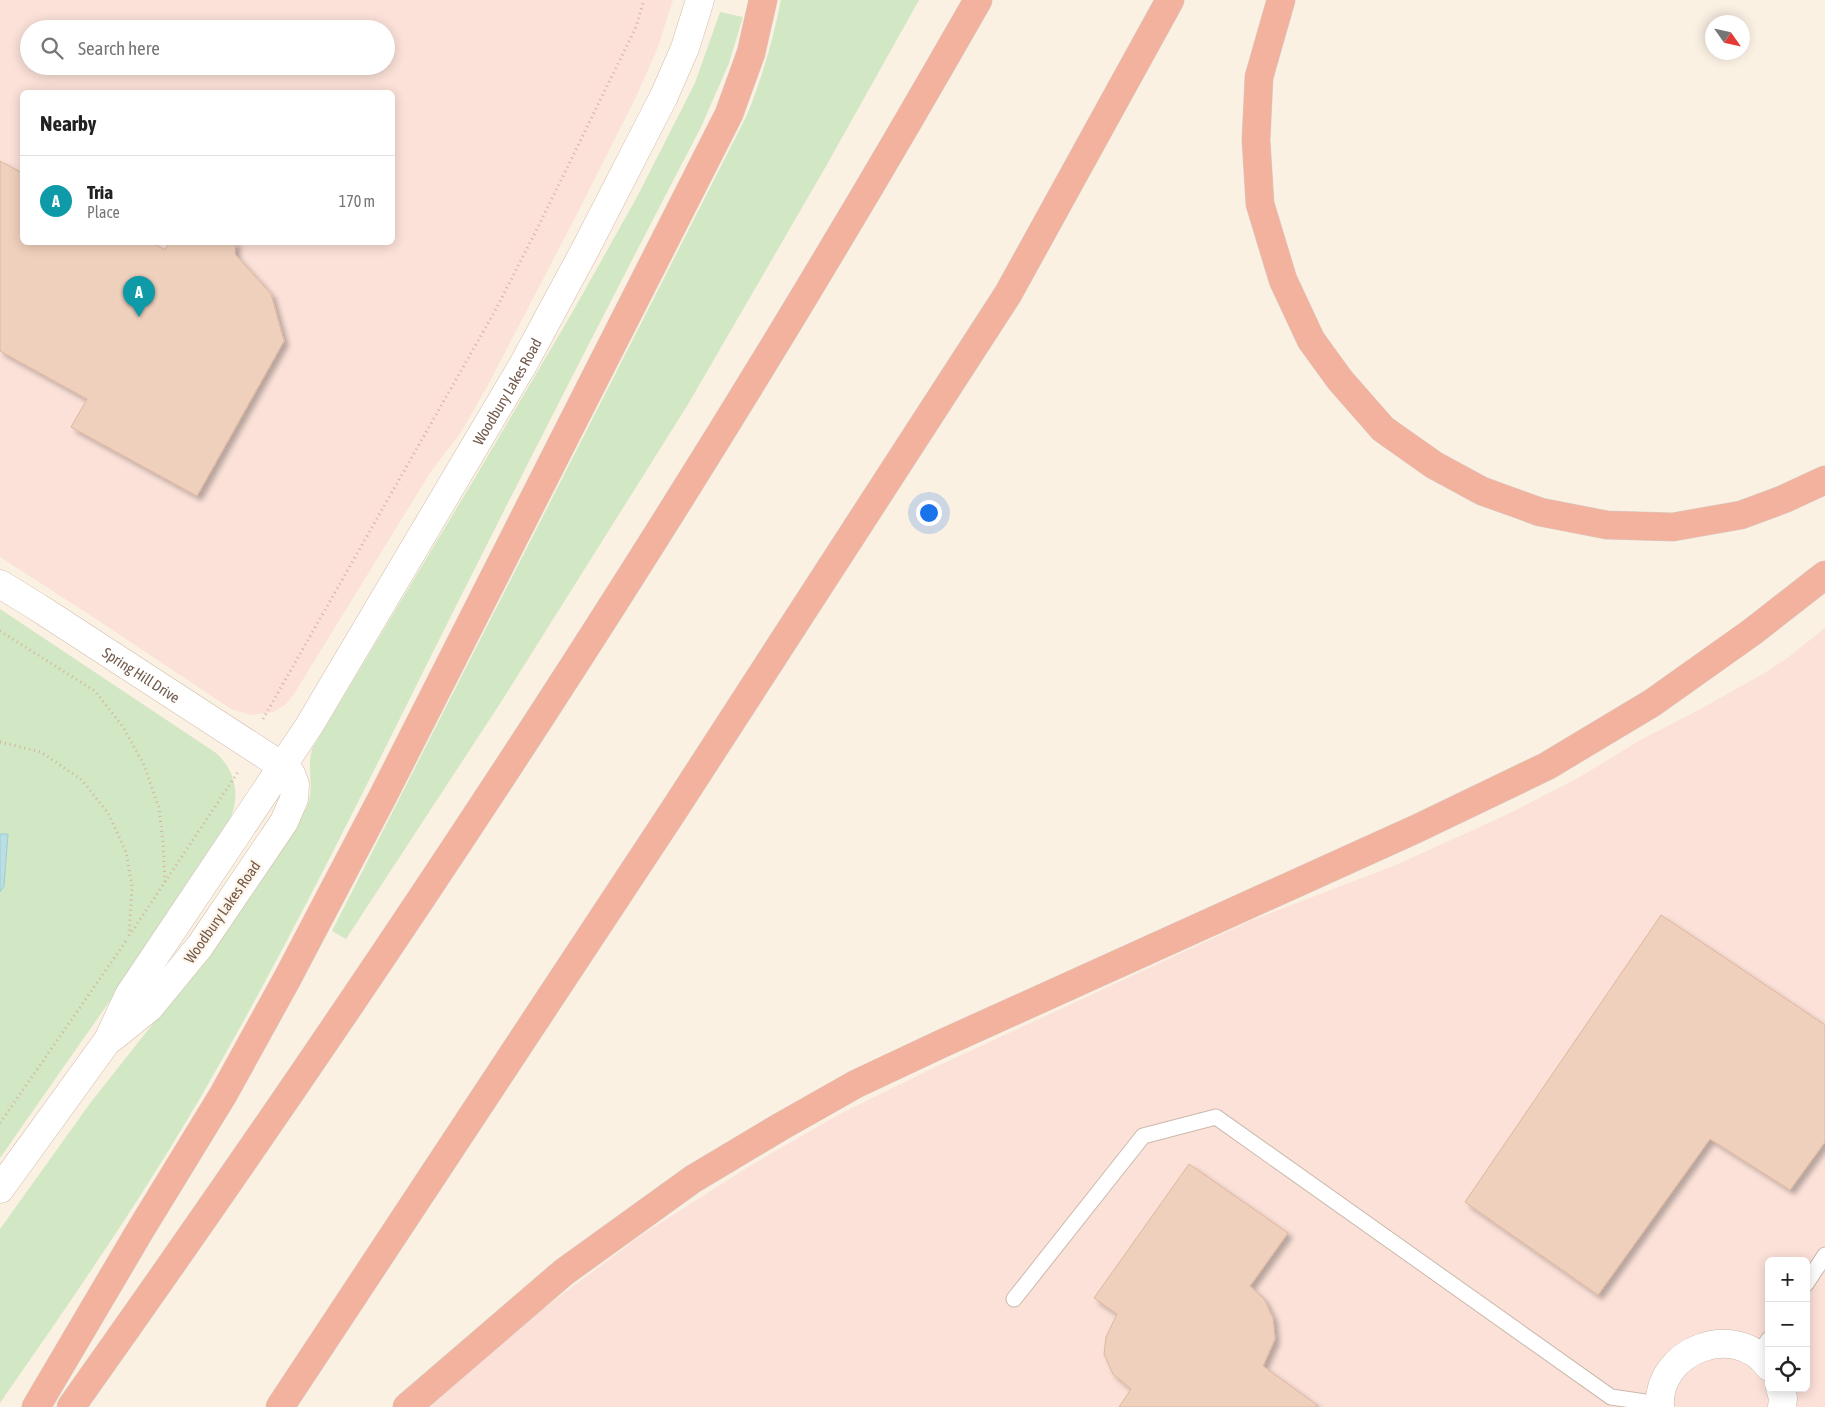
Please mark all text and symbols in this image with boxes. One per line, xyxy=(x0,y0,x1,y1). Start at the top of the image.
north arrow xyxy=(1705,15,1750,60)
search box xyxy=(20,20,395,75)
icon: search xyxy=(38,34,66,62)
text: Search here xyxy=(78,37,160,59)
text: Nearby xyxy=(40,111,96,135)
text: Tria xyxy=(87,181,113,203)
text: A xyxy=(52,192,60,210)
text: 170 m xyxy=(339,192,375,210)
text: Place xyxy=(87,203,120,221)
pin: A xyxy=(123,276,155,317)
street label: Woodbury Lakes Road xyxy=(469,335,544,448)
your location xyxy=(916,500,942,526)
street label: Spring Hill Drive xyxy=(100,643,183,706)
street label: Woodbury Lakes Road xyxy=(180,858,264,966)
map controls xyxy=(1765,1257,1810,1392)
button: + xyxy=(1765,1257,1810,1302)
button: − xyxy=(1765,1302,1810,1347)
button: locate xyxy=(1765,1347,1810,1392)

